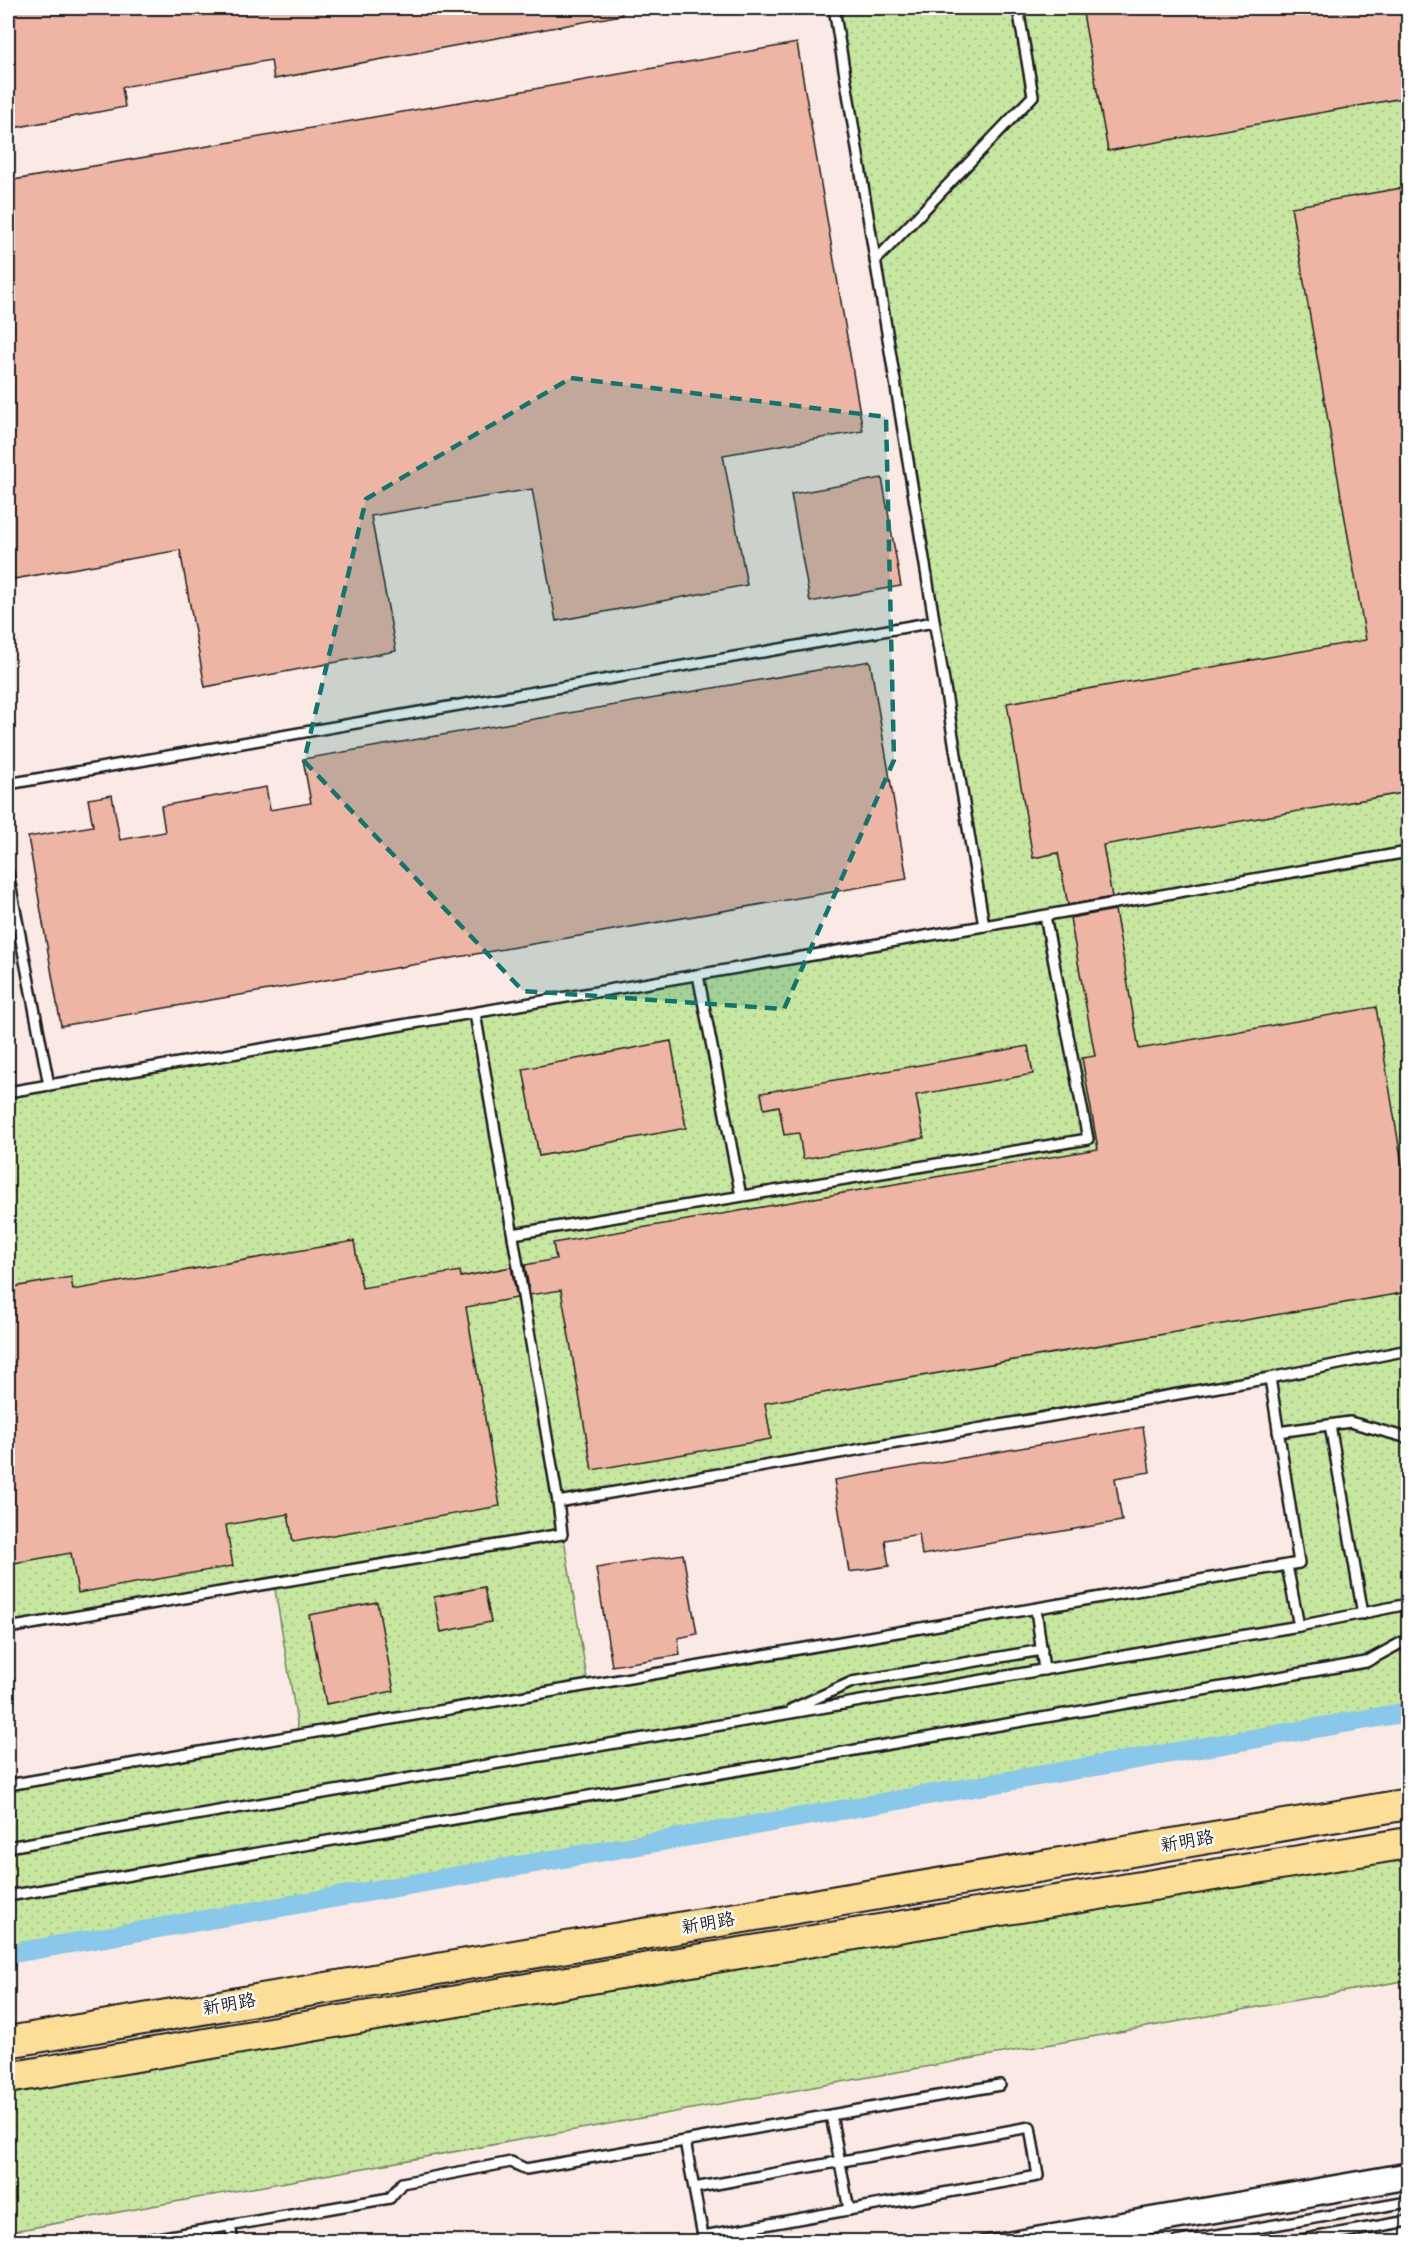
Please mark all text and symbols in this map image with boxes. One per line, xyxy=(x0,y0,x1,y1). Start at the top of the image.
street label: 新明路 xyxy=(1159,1825,1216,1858)
street label: 新明路 xyxy=(680,1907,737,1940)
street label: 新明路 xyxy=(201,1988,258,2021)

